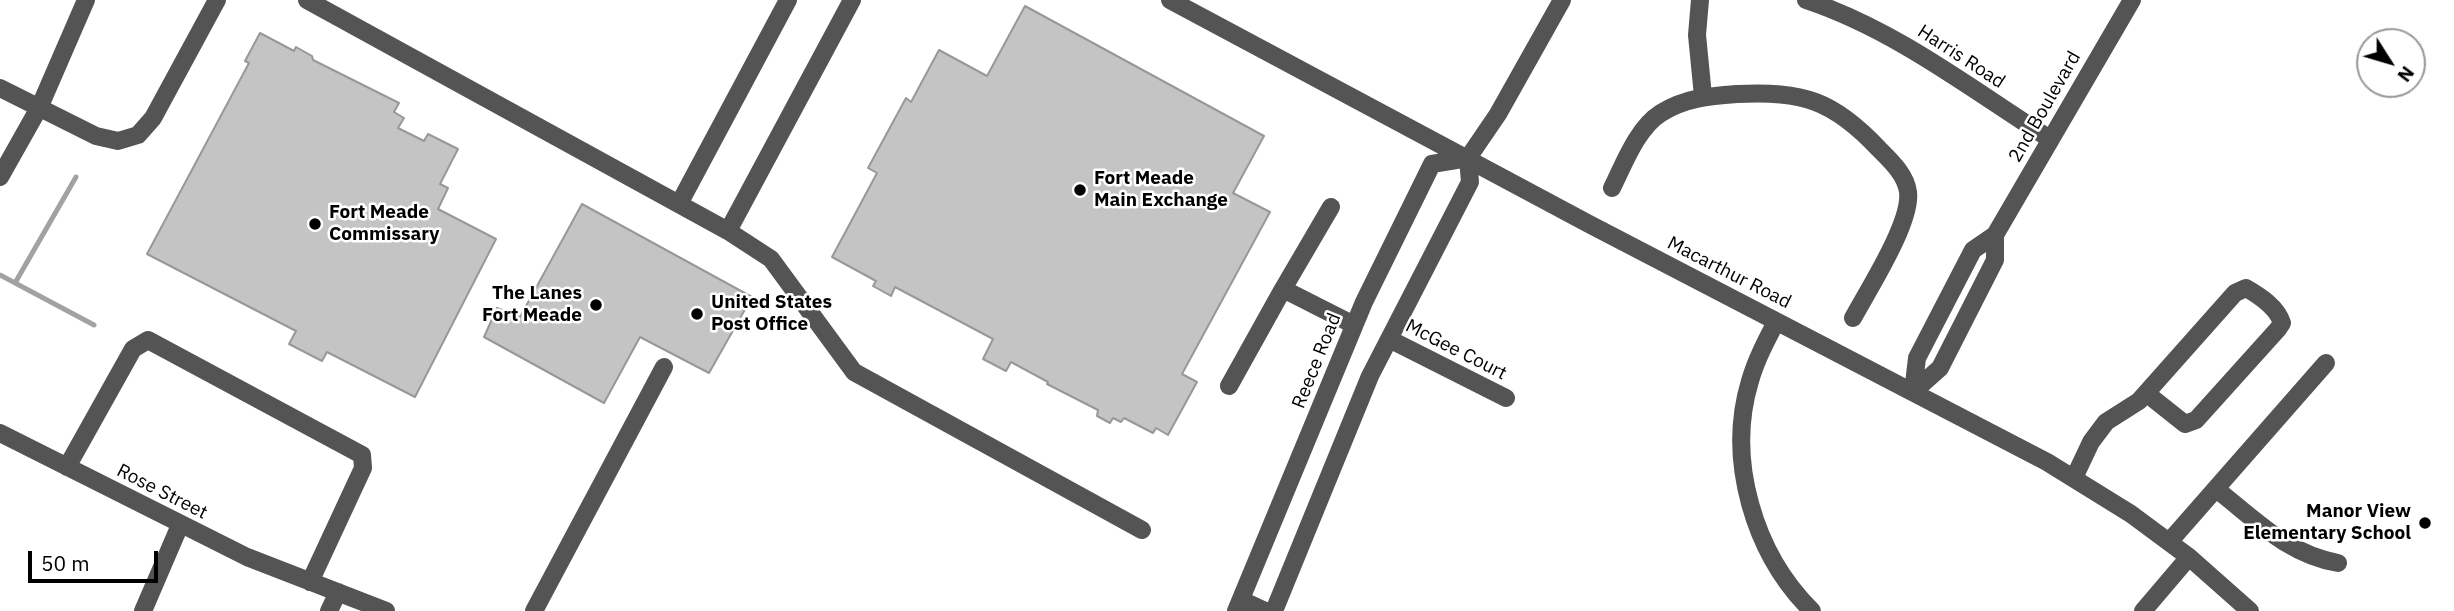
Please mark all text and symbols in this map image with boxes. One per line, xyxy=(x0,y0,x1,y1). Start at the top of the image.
street label: Harris Road xyxy=(1913,20,2009,94)
north arrow xyxy=(2356,28,2426,98)
street label: 2nd Boulevard xyxy=(2004,48,2086,166)
text: N xyxy=(2392,62,2420,87)
place label: Fort Meade Main Exchange xyxy=(1094,168,1228,212)
marker: Fort Meade Main Exchange xyxy=(1072,182,1088,198)
place label: Fort Meade Commissary xyxy=(329,202,439,246)
marker: Fort Meade Commissary xyxy=(307,216,323,232)
street label: Macarthur Road xyxy=(1663,232,1795,314)
place label: The Lanes Fort Meade xyxy=(482,283,582,327)
place label: United States Post Office xyxy=(711,292,832,336)
marker: The Lanes Fort Meade xyxy=(588,297,604,313)
marker: United States Post Office xyxy=(689,306,705,322)
street label: Reece Road xyxy=(1288,310,1346,412)
street label: McGee Court xyxy=(1402,315,1510,385)
street label: Rose Street xyxy=(113,459,211,525)
place label: Manor View Elementary School xyxy=(2243,501,2411,545)
marker: Manor View Elementary School xyxy=(2417,515,2433,531)
scale bar xyxy=(32,538,161,582)
text: 50 m xyxy=(41,549,90,577)

